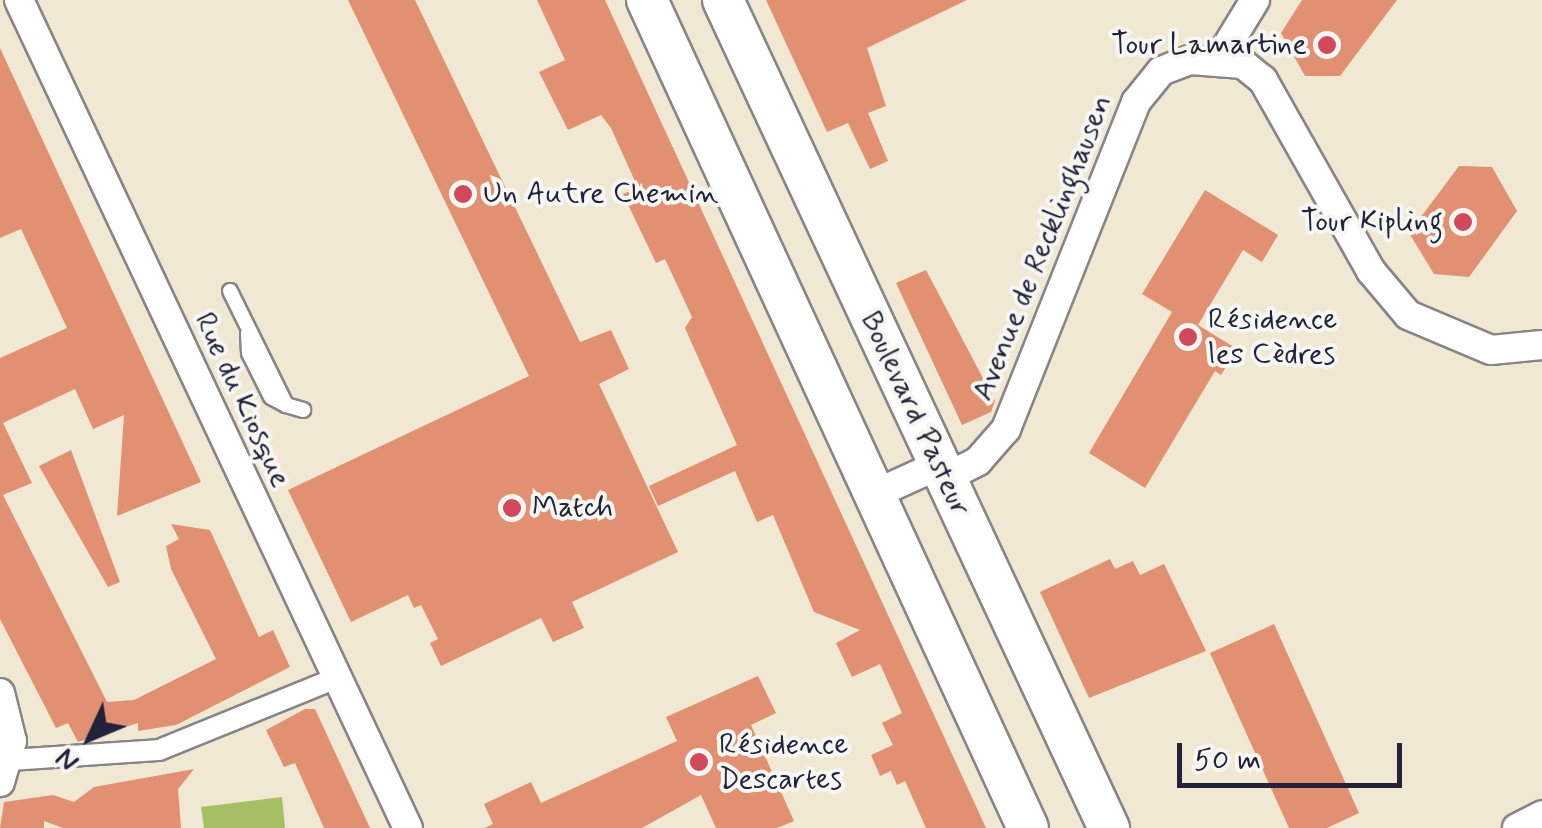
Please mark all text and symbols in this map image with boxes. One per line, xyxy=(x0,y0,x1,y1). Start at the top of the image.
place label: Tour Lamartine xyxy=(1107,27,1307,63)
marker: Tour Lamartine xyxy=(1316,34,1338,56)
street label: Avenue de Recklinghausen xyxy=(964,88,1122,408)
place label: Un Autre Chemin xyxy=(483,176,712,212)
marker: Un Autre Chemin xyxy=(452,183,474,205)
place label: Tour Kipling xyxy=(1296,204,1443,240)
marker: Tour Kipling xyxy=(1452,211,1474,233)
place label: Résidence les Cèdres xyxy=(1208,302,1337,372)
street label: Rue du Kiosque xyxy=(186,306,298,494)
street label: Boulevard Pasteur xyxy=(852,307,978,521)
marker: Résidence les Cèdres xyxy=(1177,326,1199,348)
place label: Match xyxy=(532,490,613,526)
marker: Match xyxy=(501,497,523,519)
north arrow xyxy=(40,688,140,788)
scale bar xyxy=(1182,723,1407,785)
place label: Résidence Descartes xyxy=(719,727,848,798)
text: N xyxy=(48,740,88,779)
text: 50 m xyxy=(1194,741,1261,780)
marker: Résidence Descartes xyxy=(688,751,710,773)

